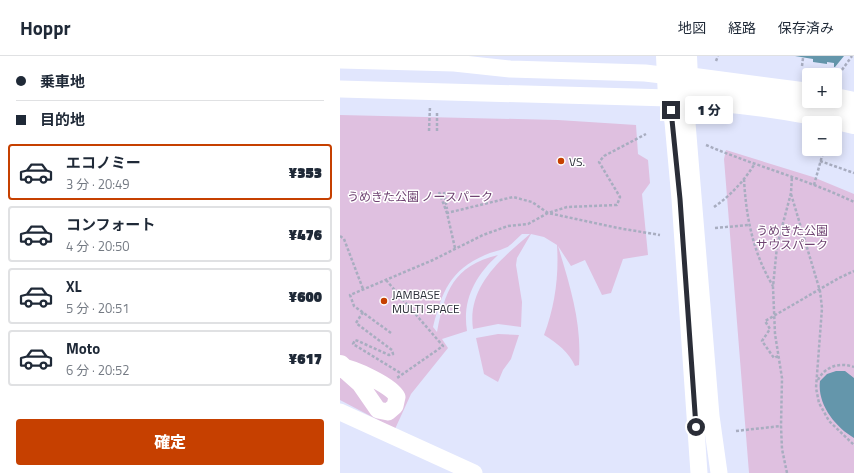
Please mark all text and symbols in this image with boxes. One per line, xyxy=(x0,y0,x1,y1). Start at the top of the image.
text: Hoppr xyxy=(20,13,71,42)
text: 地図 xyxy=(678,17,706,38)
text: 経路 xyxy=(728,17,756,38)
text: 保存済み xyxy=(778,17,834,38)
map controls xyxy=(802,68,842,156)
button: + xyxy=(802,68,842,108)
text: 乗車地 xyxy=(40,70,85,93)
callout: 1 分 xyxy=(685,96,733,124)
text: 1 分 xyxy=(698,100,720,120)
route end xyxy=(662,101,680,119)
text: 目的地 xyxy=(40,108,85,131)
button: − xyxy=(802,116,842,156)
text: エコノミー xyxy=(66,151,141,174)
place label: VS. xyxy=(569,152,585,171)
icon: car xyxy=(18,154,54,190)
marker: VS. xyxy=(556,156,566,166)
text: ¥353 xyxy=(289,161,322,184)
text: 3 分 · 20:49 xyxy=(66,174,130,194)
park label: うめきた公園 ノースパーク xyxy=(347,187,493,206)
text: コンフォート xyxy=(66,213,156,236)
icon: car xyxy=(18,216,54,252)
park label: うめきた公園 サウスパーク xyxy=(756,221,828,254)
text: ¥476 xyxy=(289,223,322,246)
text: 4 分 · 20:50 xyxy=(66,236,130,256)
text: XL xyxy=(66,275,82,298)
icon: car xyxy=(18,278,54,314)
text: ¥600 xyxy=(289,285,322,308)
place label: JAMBASE MULTI SPACE xyxy=(392,285,460,318)
marker: JAMBASE MULTI SPACE xyxy=(379,296,389,306)
text: 5 分 · 20:51 xyxy=(66,298,130,318)
text: Moto xyxy=(66,337,100,360)
icon: car xyxy=(18,340,54,376)
text: ¥617 xyxy=(289,347,322,370)
text: 6 分 · 20:52 xyxy=(66,360,130,380)
route start xyxy=(687,418,705,436)
button: 確定 xyxy=(16,419,324,465)

